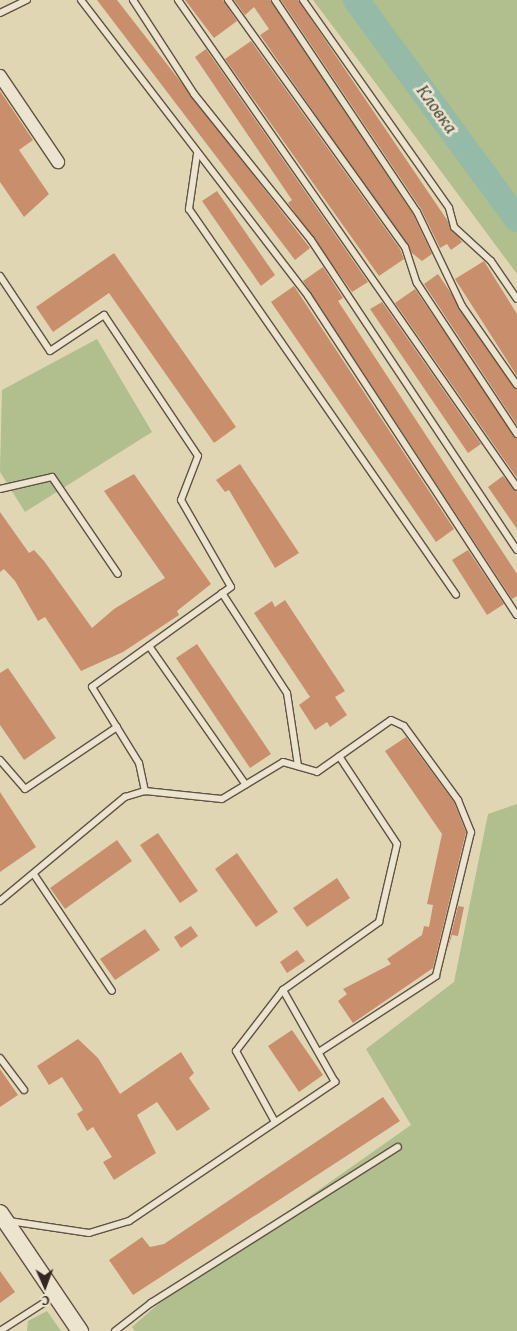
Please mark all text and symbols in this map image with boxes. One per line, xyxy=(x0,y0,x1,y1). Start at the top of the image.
water label: Кловка xyxy=(412,80,462,138)
north arrow xyxy=(20,1261,70,1311)
text: С xyxy=(41,1291,50,1311)

